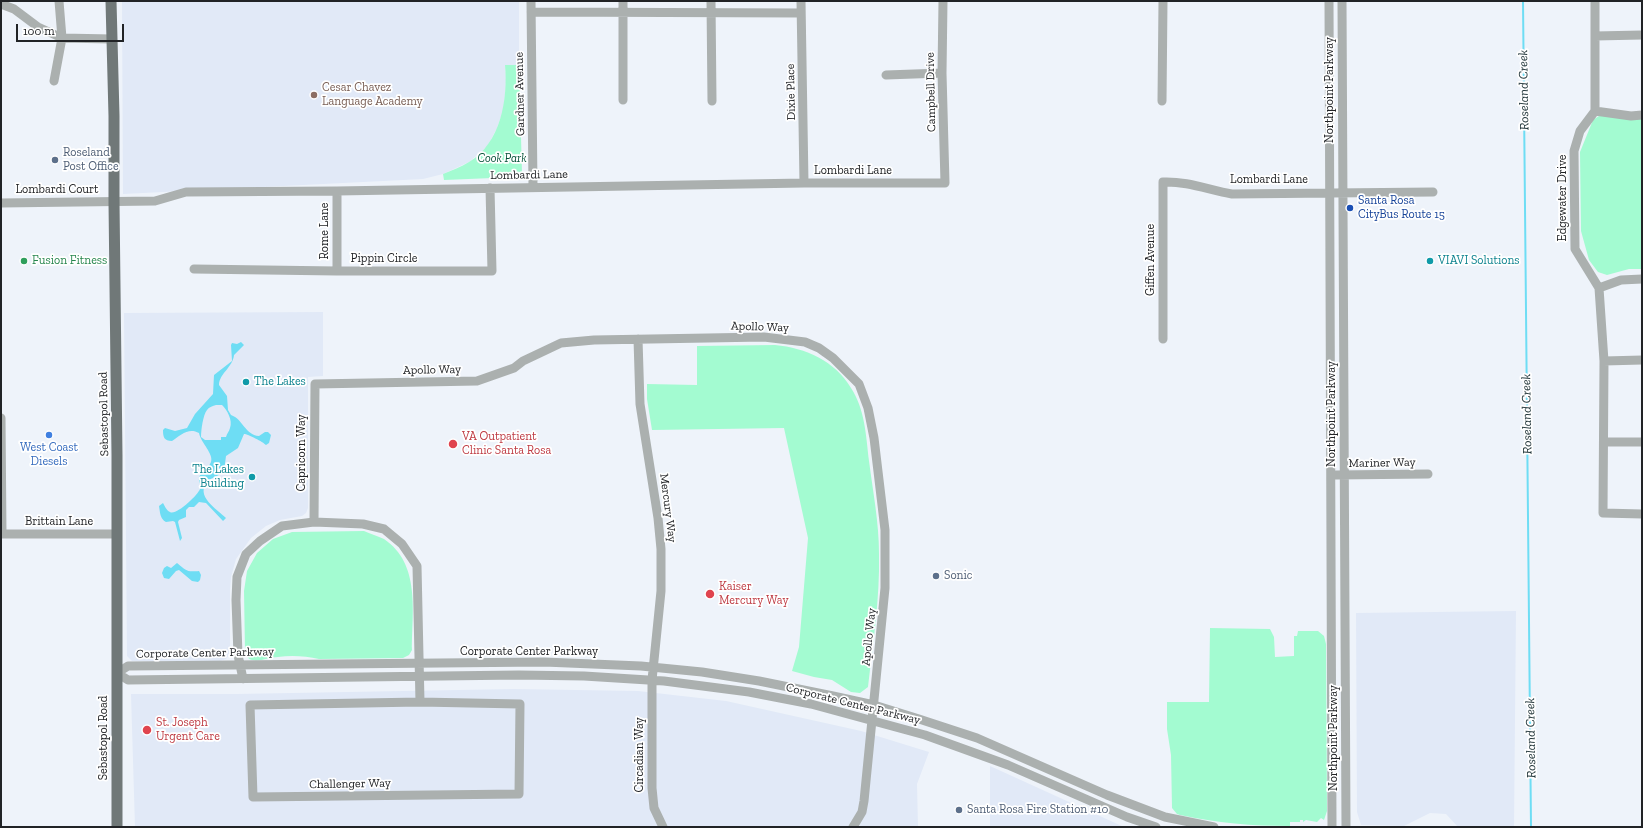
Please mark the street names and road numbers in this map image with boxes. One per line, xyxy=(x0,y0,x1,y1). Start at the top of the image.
street label: Northpoint Parkway xyxy=(1323,37,1337,143)
street label: Gardner Avenue xyxy=(512,52,528,136)
street label: Campbell Drive xyxy=(923,52,939,132)
street label: Dixie Place xyxy=(783,63,799,121)
street label: Edgewater Drive xyxy=(1556,155,1570,241)
street label: Lombardi Lane xyxy=(814,164,892,178)
street label: Lombardi Lane xyxy=(490,167,568,183)
street label: Lombardi Lane xyxy=(1230,173,1308,187)
street label: Lombardi Court xyxy=(15,183,99,197)
street label: Rome Lane xyxy=(318,203,332,259)
street label: Giffen Avenue xyxy=(1144,224,1158,296)
street label: Pippin Circle xyxy=(351,252,417,266)
street label: Apollo Way xyxy=(731,319,789,335)
street label: Northpoint Parkway xyxy=(1325,361,1339,467)
street label: Apollo Way xyxy=(403,362,461,378)
street label: Sebastopol Road xyxy=(96,372,112,456)
street label: Capricorn Way xyxy=(295,414,309,492)
street label: Mariner Way xyxy=(1348,455,1416,471)
street label: Mercury Way xyxy=(657,473,679,543)
street label: Brittain Lane xyxy=(25,515,93,529)
street label: Apollo Way xyxy=(859,607,879,667)
street label: Corporate Center Parkway xyxy=(136,645,274,661)
street label: Corporate Center Parkway xyxy=(460,645,598,659)
street label: Corporate Center Parkway xyxy=(784,680,922,728)
street label: Northpoint Parkway xyxy=(1327,685,1341,791)
street label: Sebastopol Road xyxy=(97,696,111,780)
street label: Circadian Way xyxy=(633,717,647,793)
street label: Challenger Way xyxy=(309,776,391,792)

